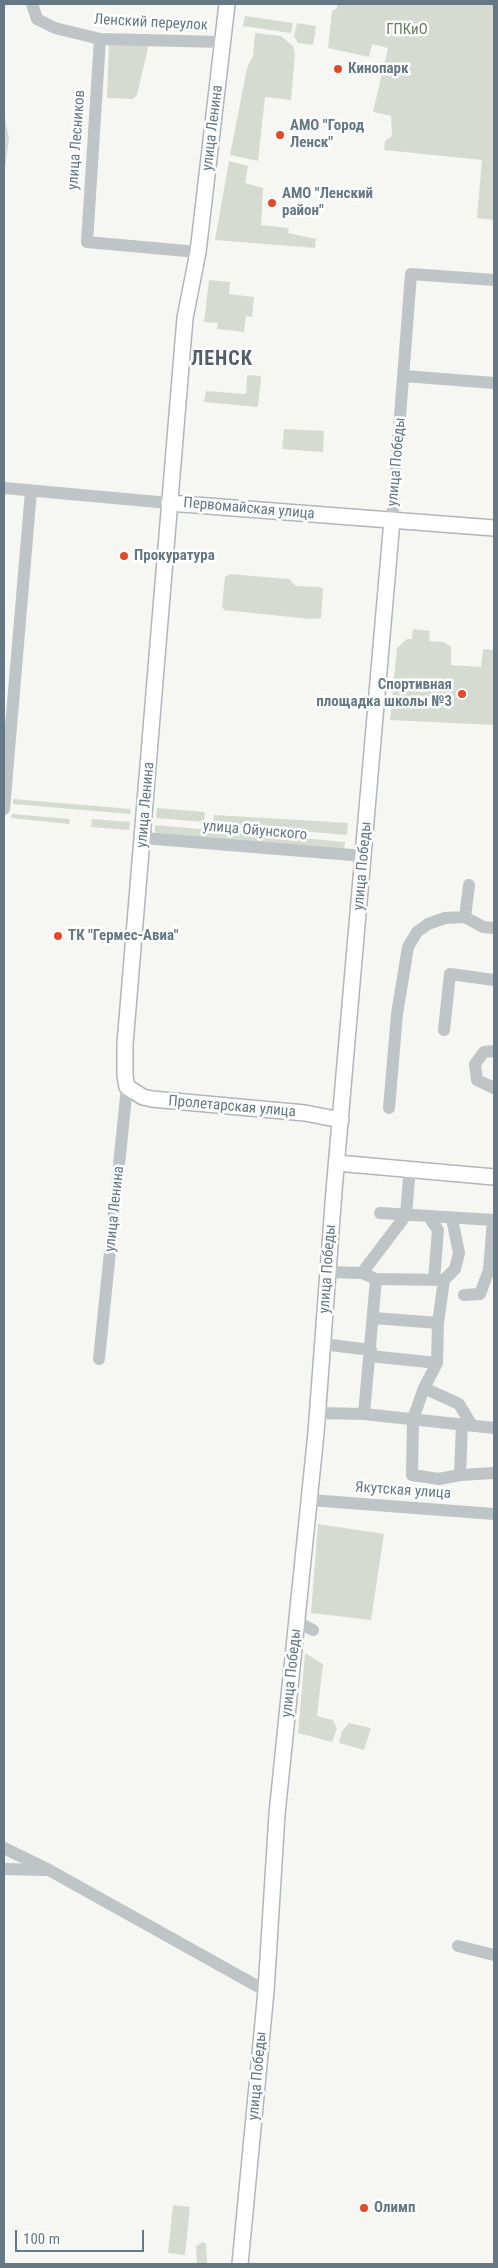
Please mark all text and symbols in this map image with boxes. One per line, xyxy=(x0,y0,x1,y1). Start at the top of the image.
street label: Ленский переулок xyxy=(94,11,208,35)
park label: ГПКиО xyxy=(386,21,428,39)
place label: Кинопарк xyxy=(348,60,408,78)
marker: Кинопарк xyxy=(332,63,344,75)
street label: улица Ленина xyxy=(199,84,227,172)
street label: улица Лесников xyxy=(65,89,89,191)
place label: АМО "Город Ленск" xyxy=(290,117,364,152)
marker: АМО "Город Ленск" xyxy=(274,129,286,141)
place label: АМО "Ленский район" xyxy=(282,185,373,220)
marker: АМО "Ленский район" xyxy=(266,197,278,209)
district label: ЛЕНСК xyxy=(190,348,254,372)
street label: улица Победы xyxy=(384,417,410,507)
street label: Первомайская улица xyxy=(183,494,315,524)
place label: Прокуратура xyxy=(134,547,215,565)
marker: Прокуратура xyxy=(118,550,130,562)
place label: Спортивная площадка школы №3 xyxy=(316,676,452,711)
marker: Спортивная площадка школы №3 xyxy=(456,688,468,700)
street label: улица Ленина xyxy=(133,761,159,849)
street label: улица Ойунского xyxy=(202,817,308,845)
street label: улица Победы xyxy=(350,821,376,911)
place label: ТК "Гермес-Авиа" xyxy=(68,927,179,945)
marker: ТК "Гермес-Авиа" xyxy=(52,930,64,942)
street label: Пролетарская улица xyxy=(168,1092,296,1122)
street label: улица Ленина xyxy=(102,1165,128,1253)
street label: улица Победы xyxy=(316,1224,340,1314)
street label: Якутская улица xyxy=(355,1479,451,1503)
street label: улица Победы xyxy=(278,1628,306,1718)
street label: улица Победы xyxy=(245,2031,271,2121)
place label: Олимп xyxy=(374,2199,416,2217)
marker: Олимп xyxy=(358,2202,370,2214)
scale bar xyxy=(18,2220,146,2252)
text: 100 m xyxy=(23,2230,60,2248)

